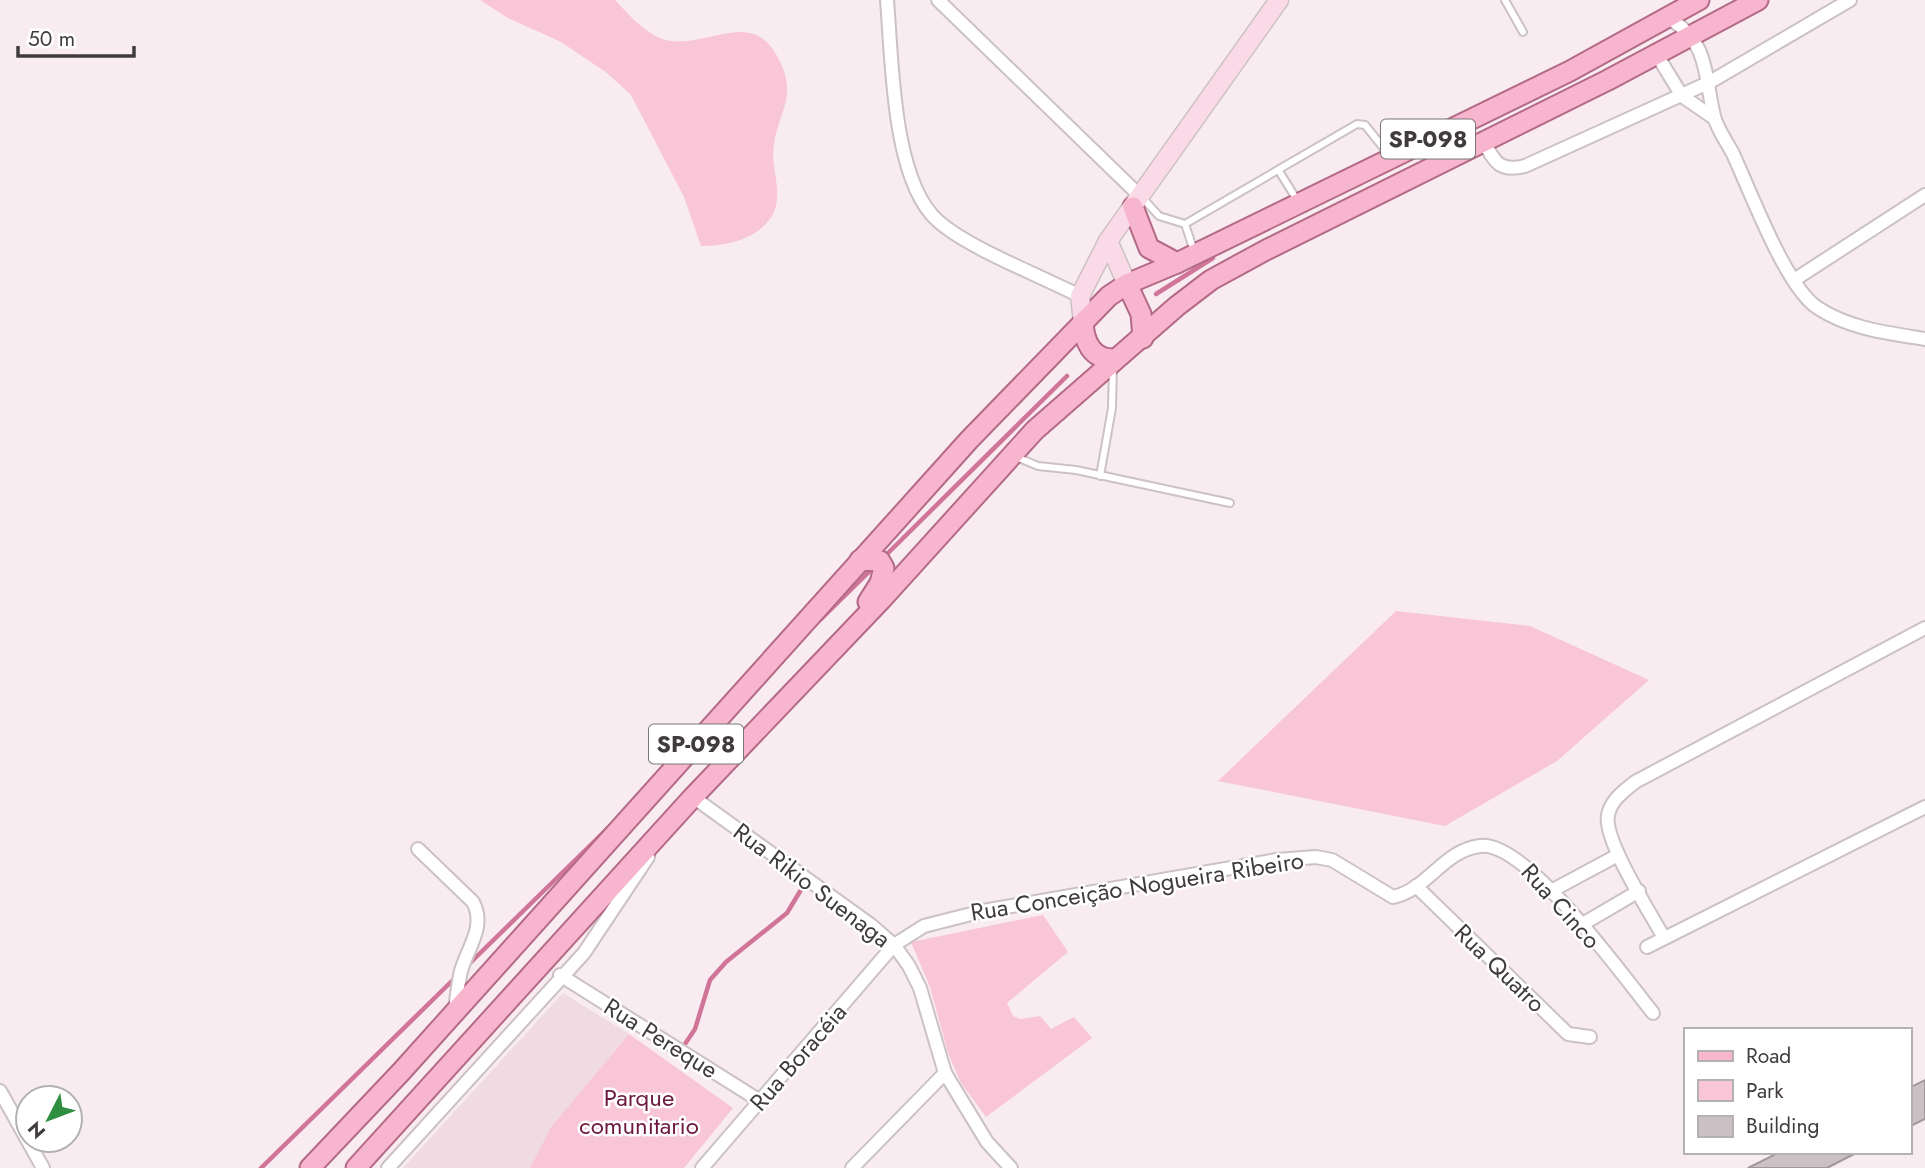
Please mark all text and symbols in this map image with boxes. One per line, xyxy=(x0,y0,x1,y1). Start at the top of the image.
scale bar xyxy=(18,14,133,58)
text: 50 m xyxy=(28,24,75,54)
road number: SP-098 xyxy=(1381,120,1475,158)
road number: SP-098 xyxy=(649,724,743,764)
street label: Rua Rikio Suenaga xyxy=(726,814,898,956)
street label: Rua Conceição Nogueira Ribeiro xyxy=(968,842,1306,930)
street label: Rua Cinco xyxy=(1513,855,1609,957)
street label: Rua Quatro xyxy=(1447,916,1553,1020)
street label: Rua Pereque xyxy=(597,989,725,1087)
street label: Rua Boracéia xyxy=(741,995,855,1119)
legend xyxy=(1684,1028,1911,1154)
text: Road xyxy=(1746,1041,1791,1071)
text: Park xyxy=(1746,1076,1784,1106)
park label: Parque comunitario xyxy=(579,1080,699,1143)
north arrow xyxy=(14,1084,84,1154)
text: Building xyxy=(1746,1111,1819,1141)
text: N xyxy=(22,1115,52,1145)

